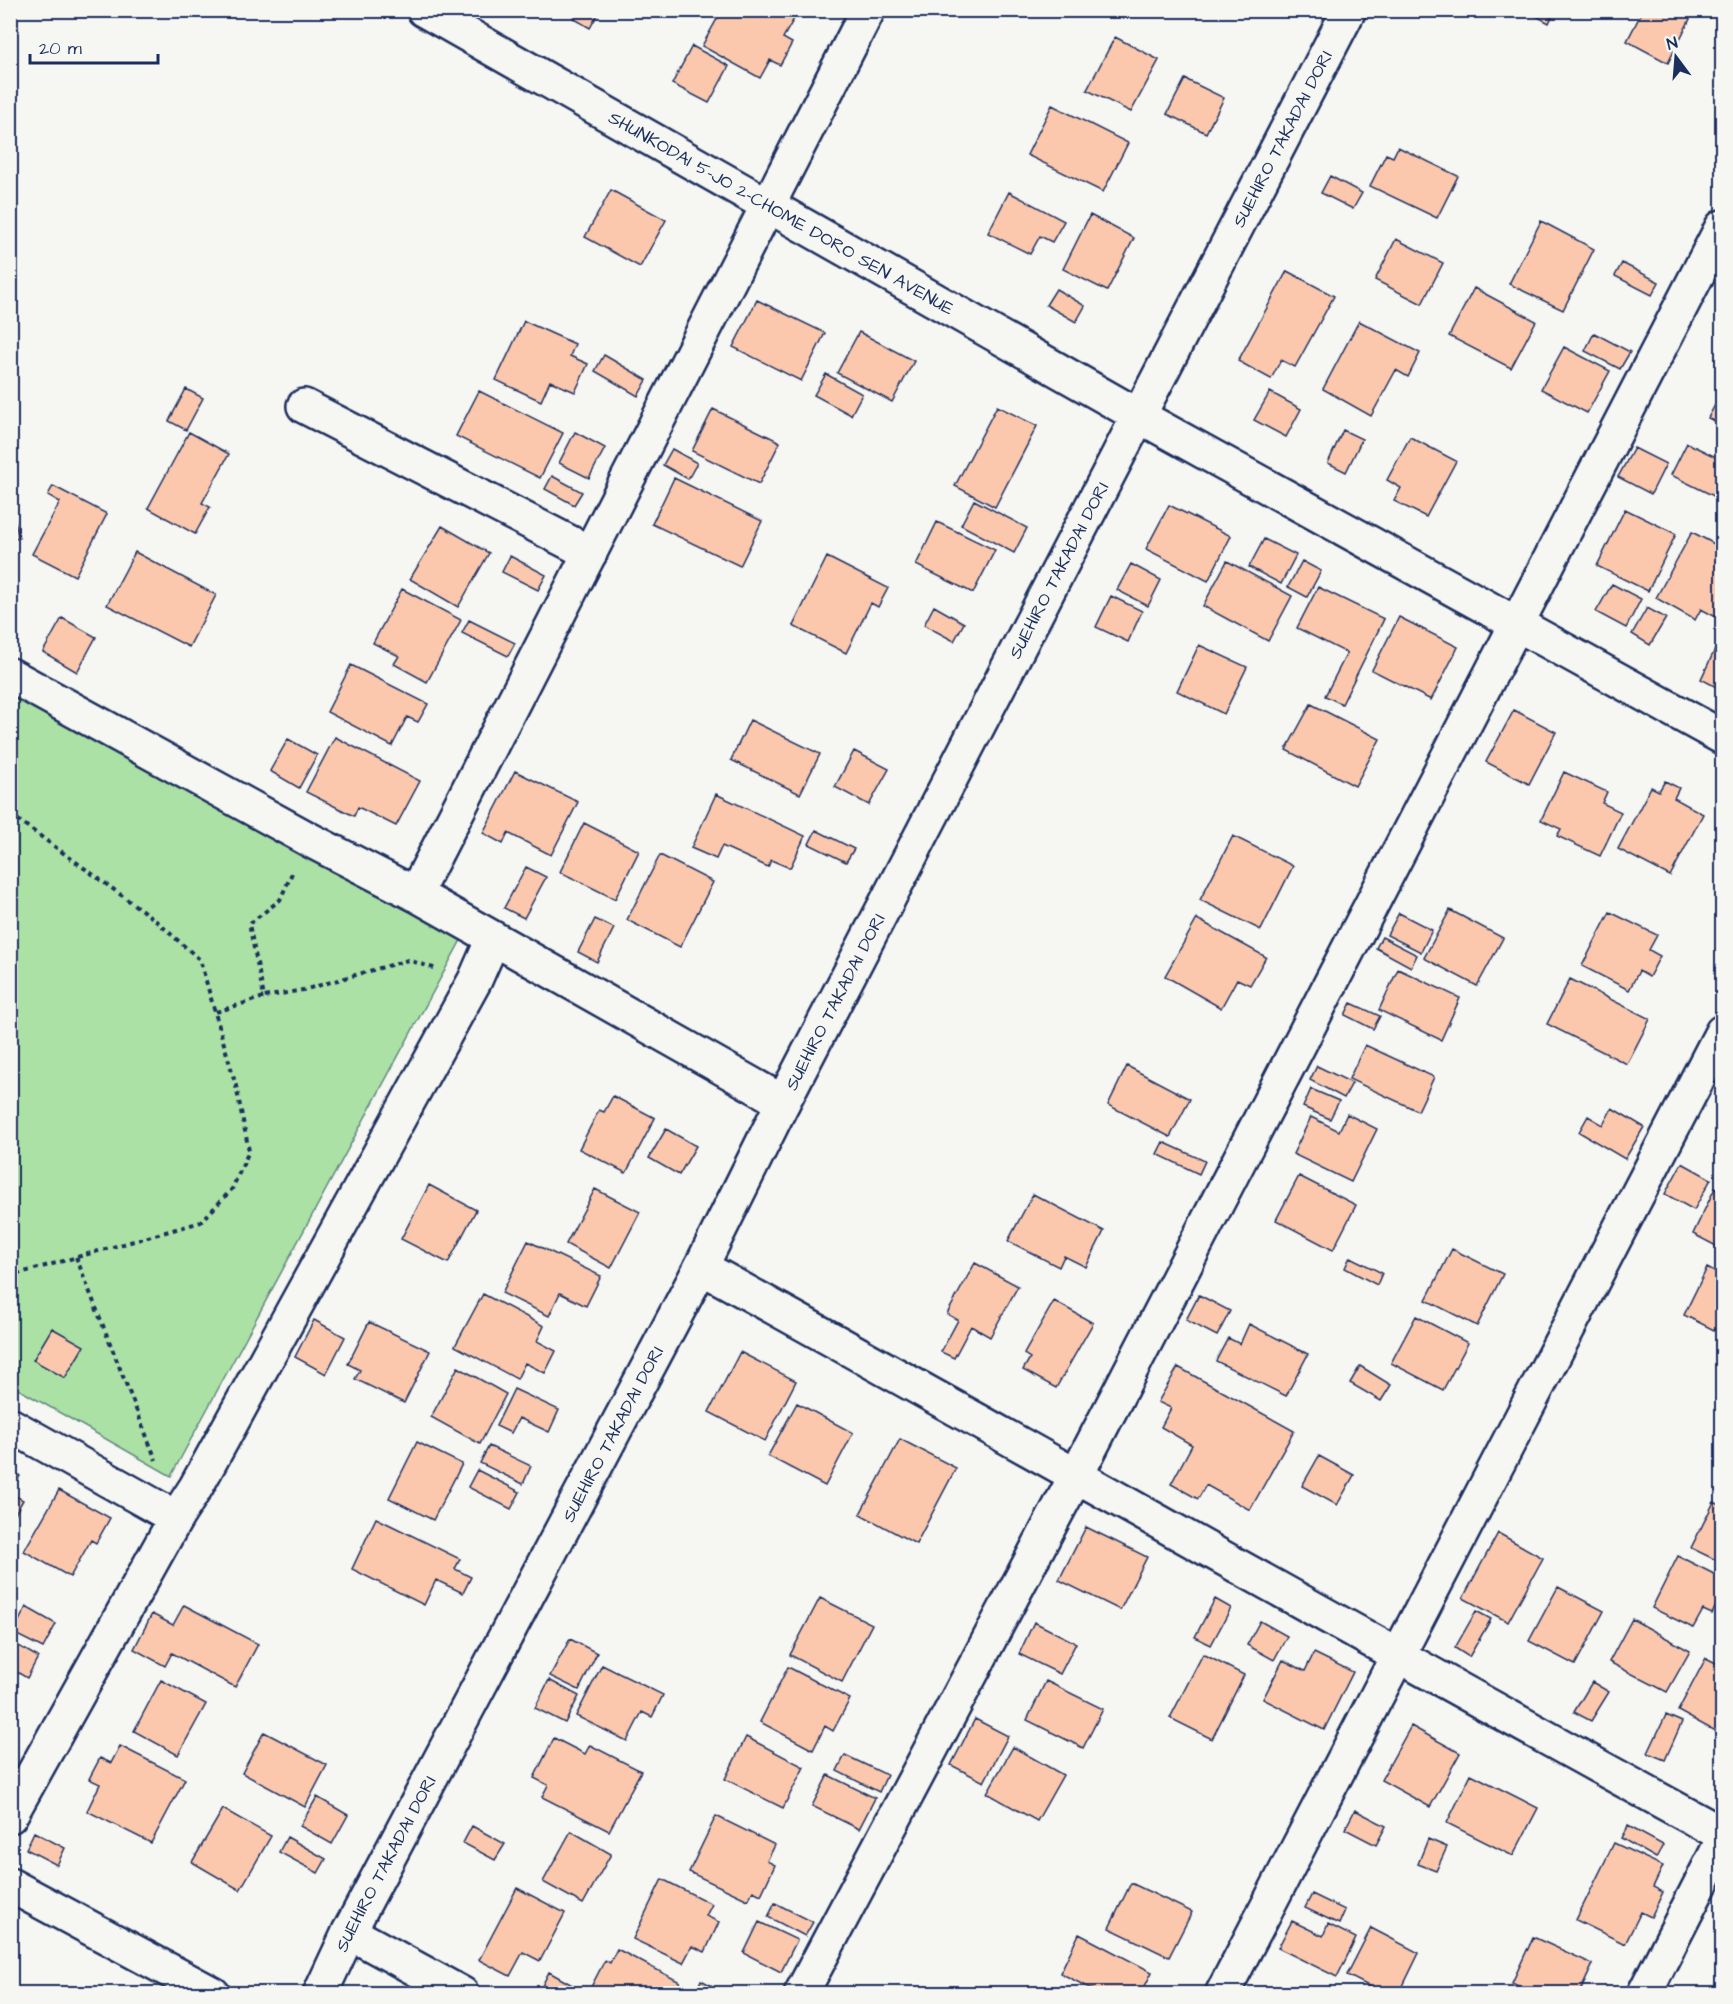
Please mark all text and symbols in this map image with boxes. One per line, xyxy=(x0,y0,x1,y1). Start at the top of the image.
scale bar xyxy=(30,27,158,65)
north arrow xyxy=(1646,27,1706,87)
text: N xyxy=(1664,32,1680,55)
text: 20 m xyxy=(39,36,82,61)
street label: SUEHIRO TAKADAI DORI xyxy=(1227,46,1339,232)
street label: SHUNKODAI 5-JO 2-CHOME DORO SEN AVENUE xyxy=(604,105,959,322)
street label: SUEHIRO TAKADAI DORI xyxy=(1003,478,1115,663)
street label: SUEHIRO TAKADAI DORI xyxy=(779,909,892,1095)
street label: SUEHIRO TAKADAI DORI xyxy=(556,1342,670,1527)
street label: SUEHIRO TAKADAI DORI xyxy=(330,1771,443,1956)

